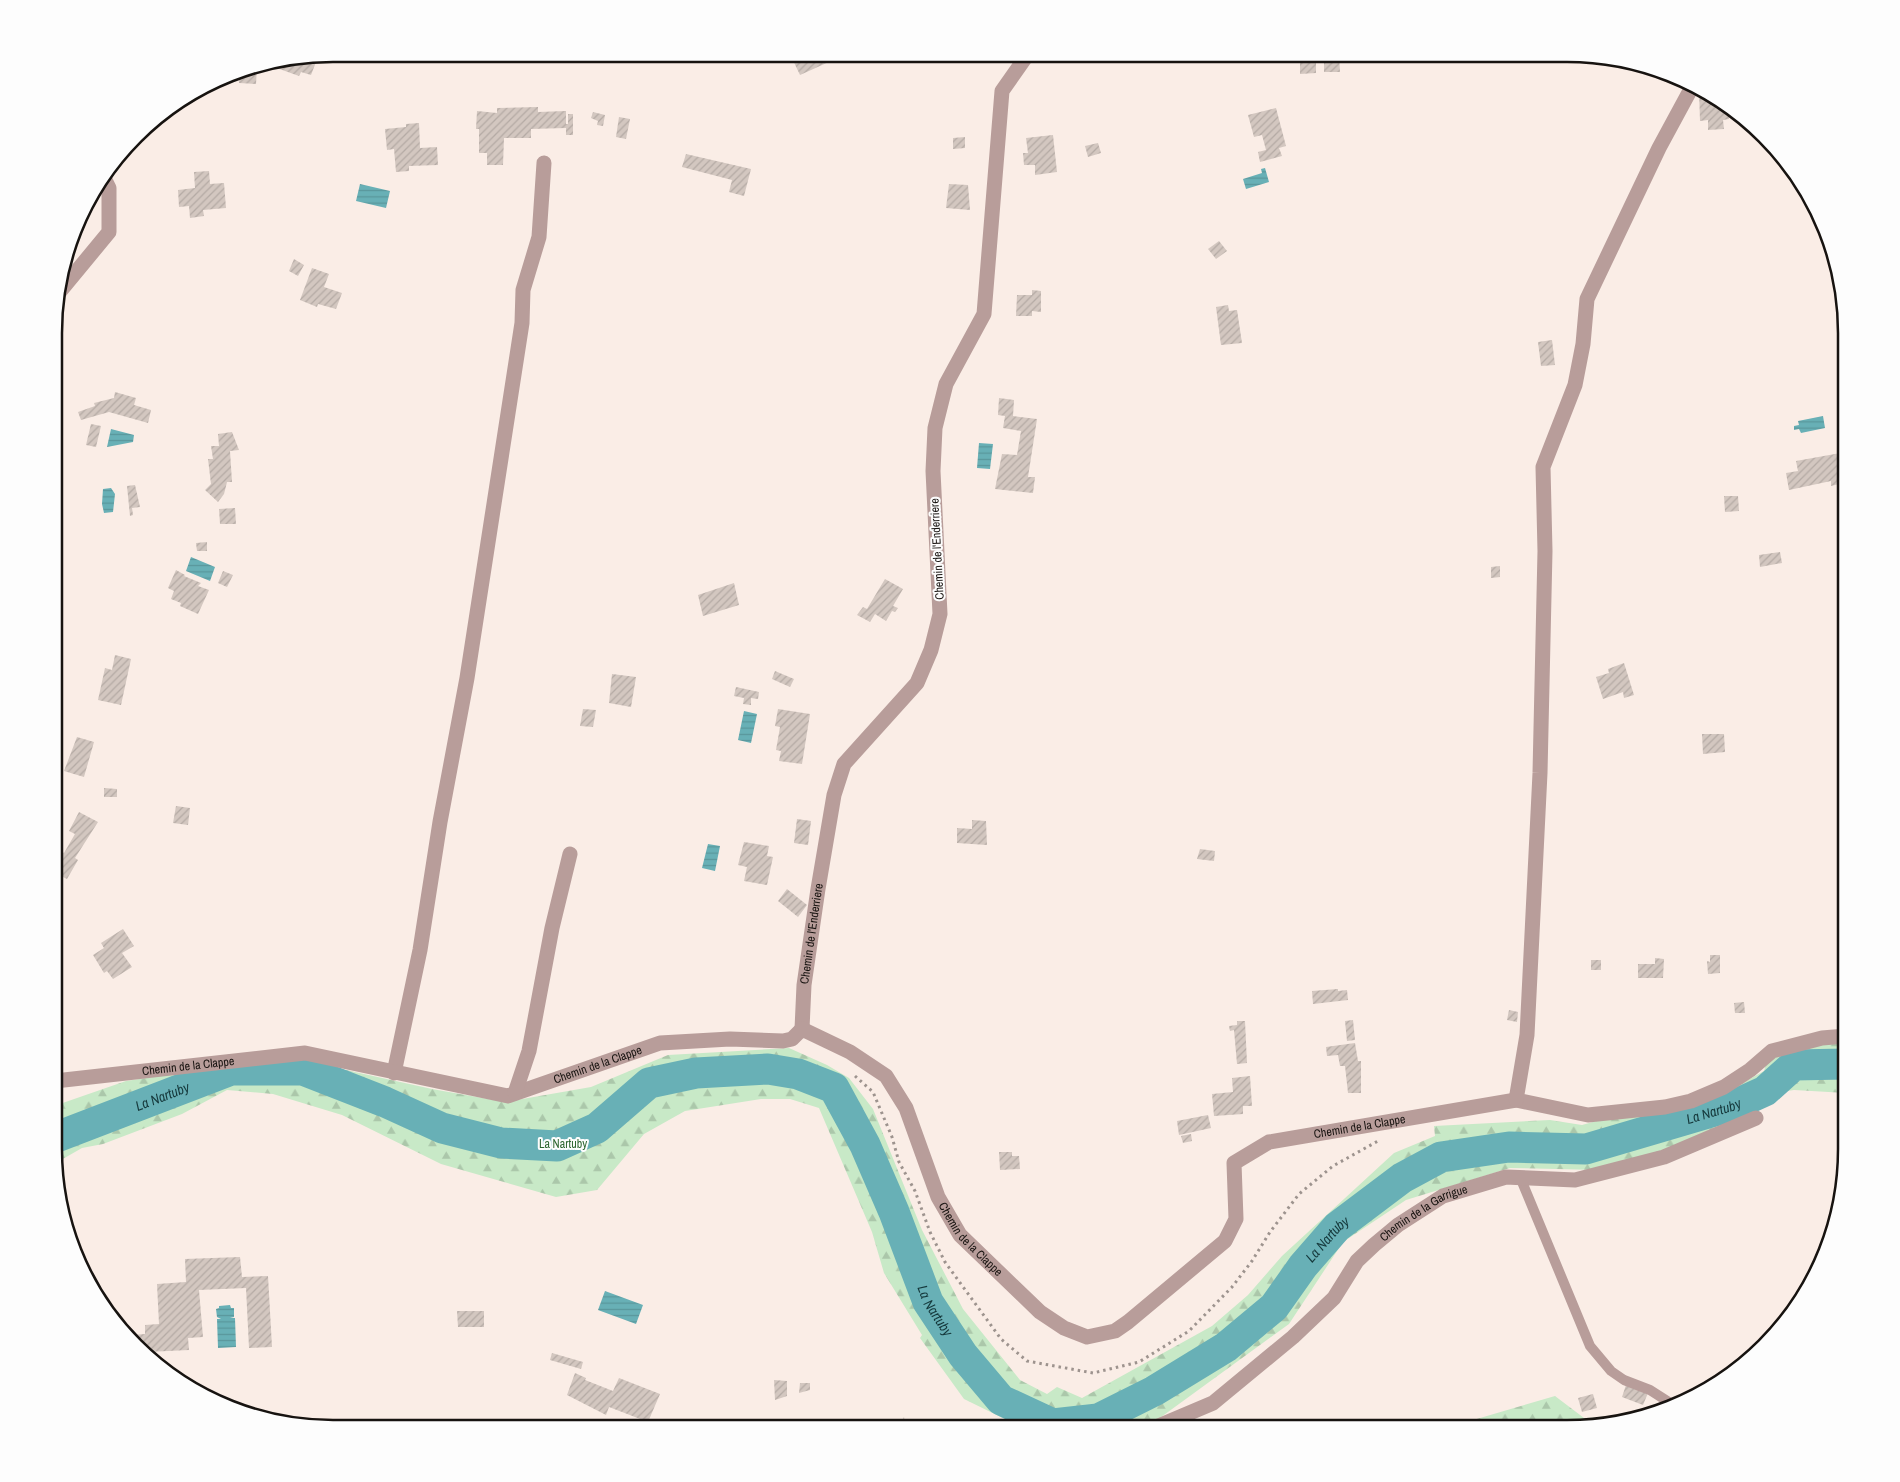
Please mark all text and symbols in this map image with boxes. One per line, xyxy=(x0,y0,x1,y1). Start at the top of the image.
street label: Chemin de l'Enderriere xyxy=(926,498,948,600)
street label: Chemin de l'Enderriere xyxy=(796,882,827,985)
street label: Chemin de la Clappe xyxy=(551,1042,644,1088)
street label: Chemin de la Clappe xyxy=(141,1053,235,1079)
water label: La Nartuby xyxy=(133,1077,193,1115)
water label: La Nartuby xyxy=(1684,1094,1745,1128)
street label: Chemin de la Clappe xyxy=(1313,1111,1407,1142)
park label: La Nartuby xyxy=(539,1136,587,1152)
street label: Chemin de la Garrigue xyxy=(1376,1181,1469,1245)
street label: Chemin de la Clappe xyxy=(935,1199,1006,1280)
water label: La Nartuby xyxy=(1302,1212,1353,1266)
water label: La Nartuby xyxy=(913,1283,958,1340)

